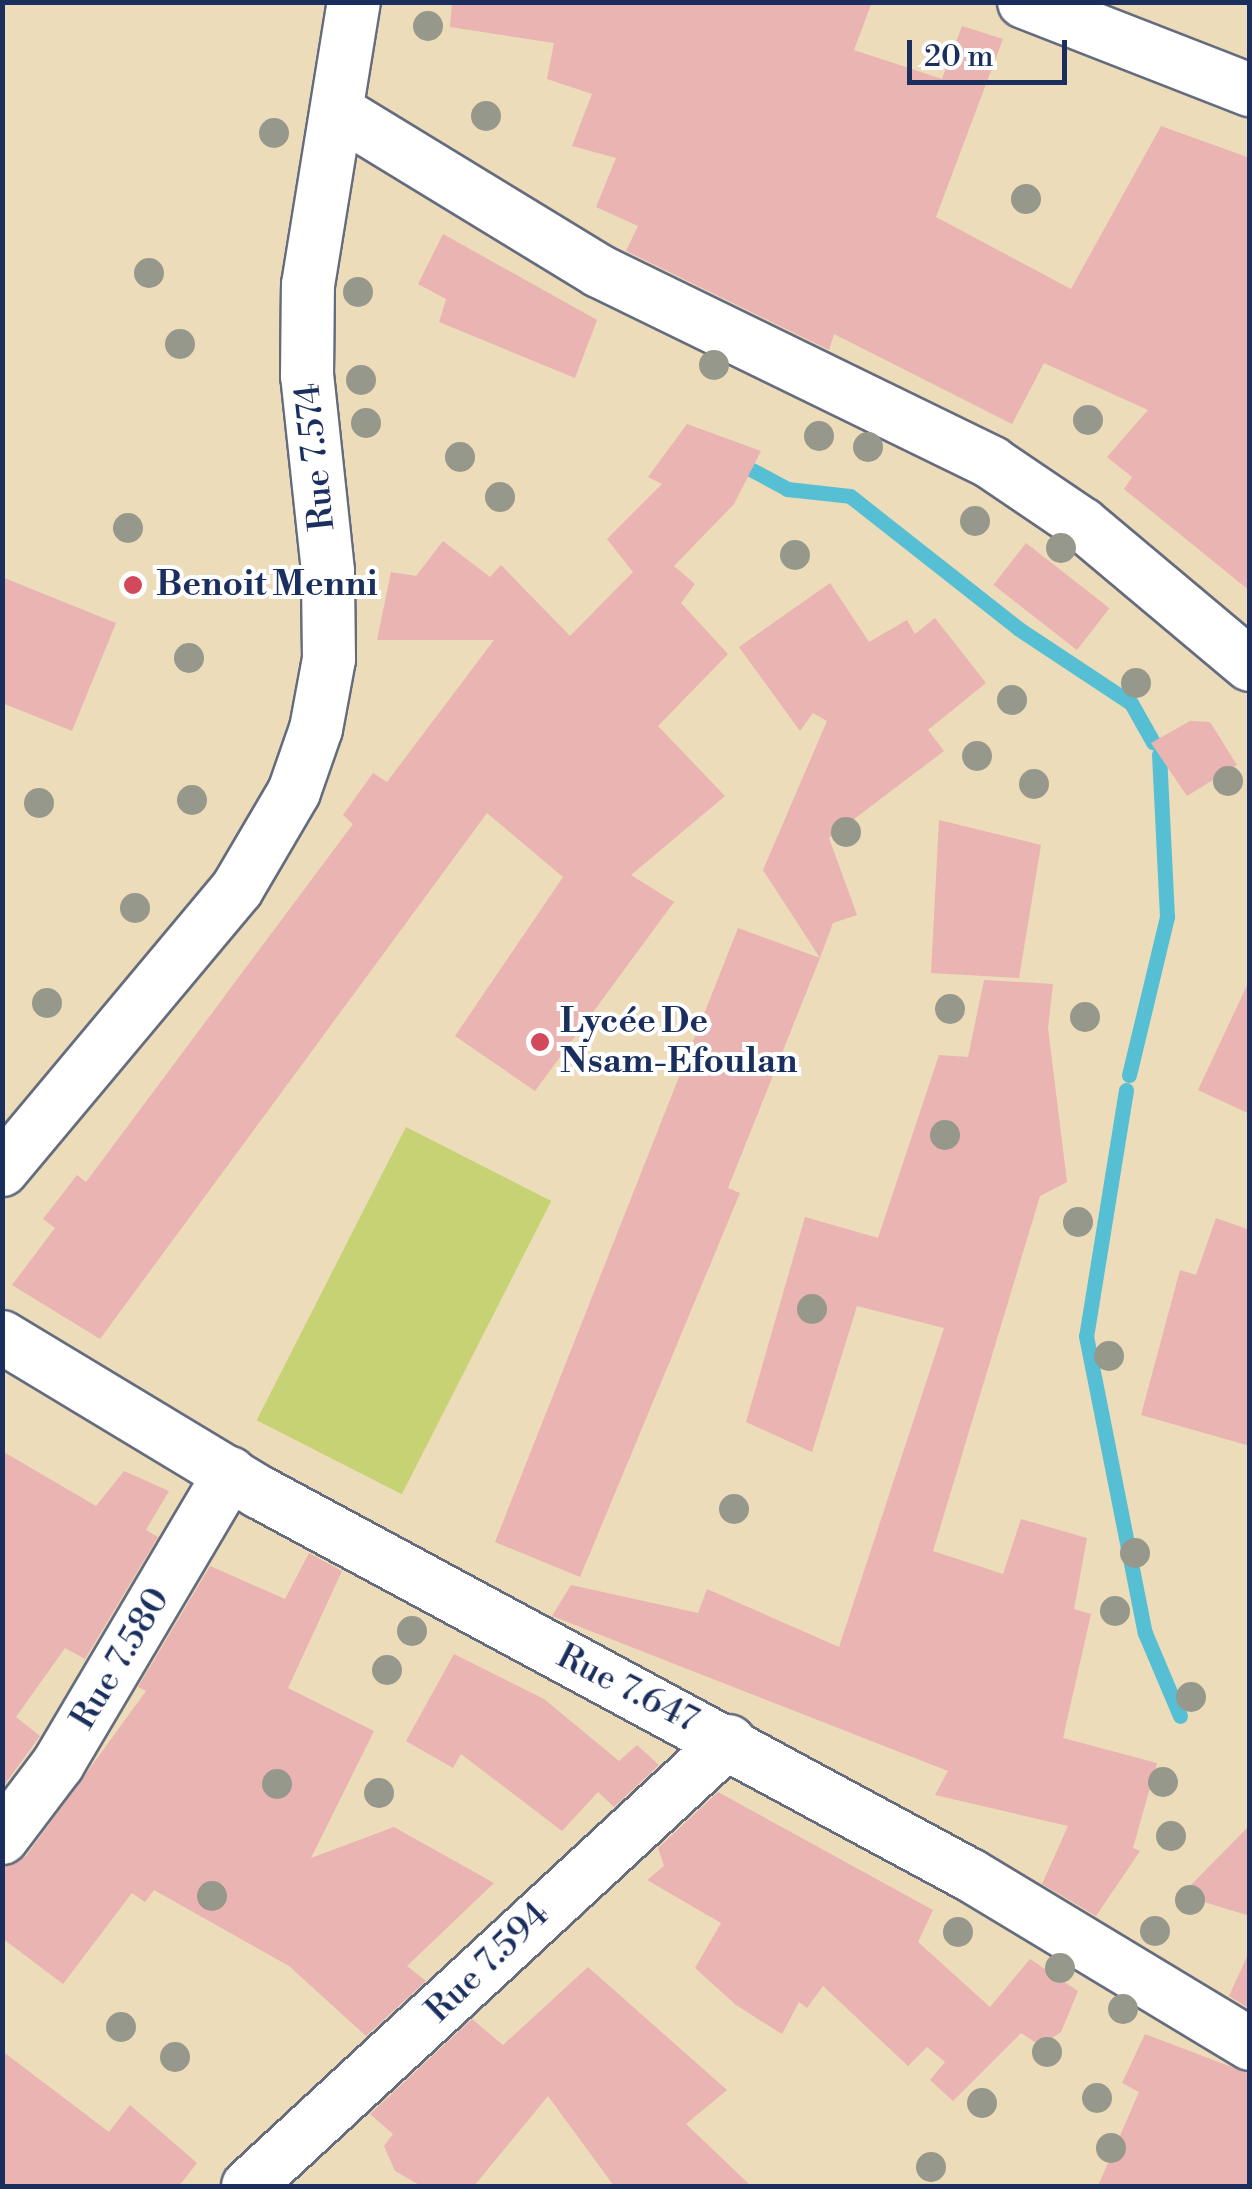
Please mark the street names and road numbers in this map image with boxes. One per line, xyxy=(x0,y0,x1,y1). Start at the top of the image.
street label: Rue 7.574 xyxy=(287,381,345,533)
street label: Rue 7.580 xyxy=(62,1581,180,1737)
street label: Rue 7.647 xyxy=(549,1636,705,1742)
street label: Rue 7.594 xyxy=(418,1894,558,2032)

